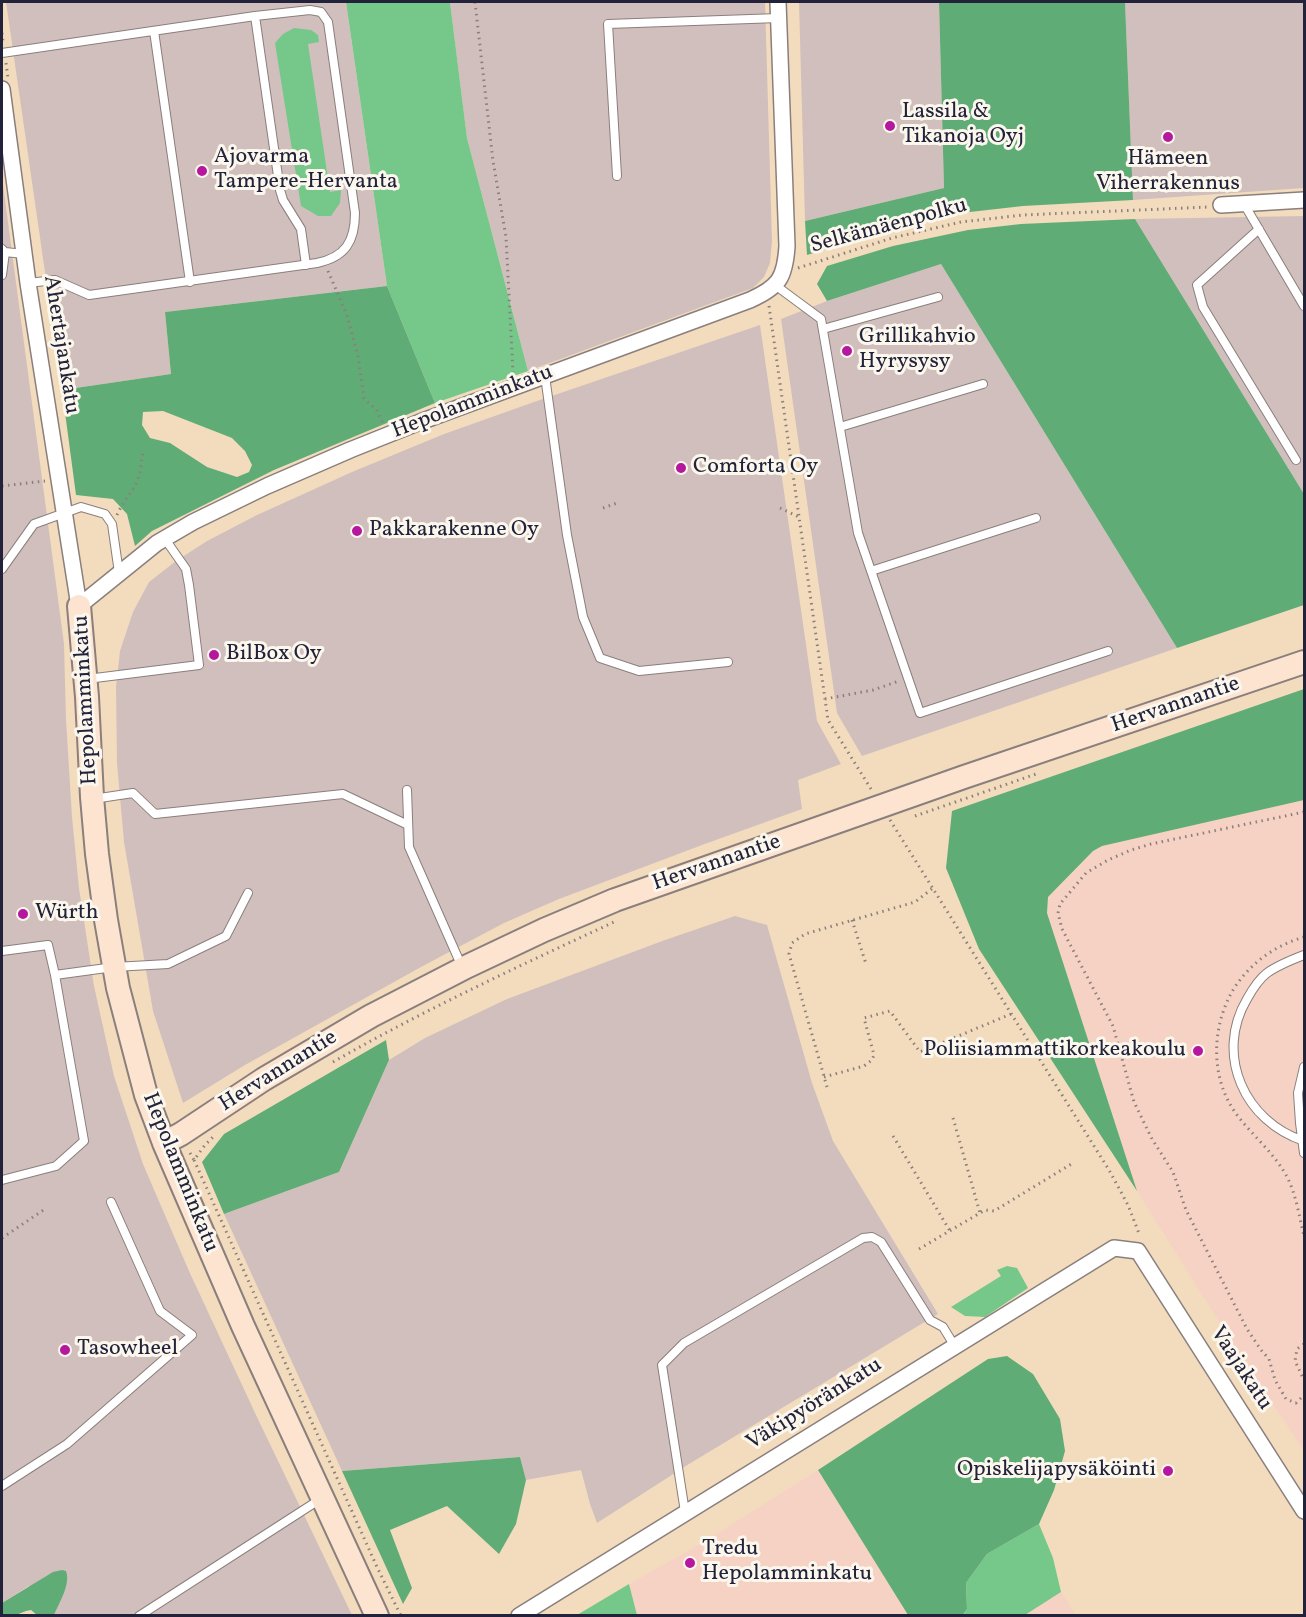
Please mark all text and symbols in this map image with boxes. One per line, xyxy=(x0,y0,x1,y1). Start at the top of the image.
place label: Lassila & Tikanoja Oyj xyxy=(902,100,1024,152)
marker: Lassila & Tikanoja Oyj xyxy=(883,119,897,133)
marker: Hämeen Viherrakennus xyxy=(1161,130,1175,144)
place label: Ajovarma Tampere-Hervanta xyxy=(214,145,398,196)
place label: Hämeen Viherrakennus xyxy=(1096,147,1240,198)
marker: Ajovarma Tampere-Hervanta xyxy=(195,164,209,178)
street label: Selkämäenpolku xyxy=(808,193,970,261)
street label: Ahertajankatu xyxy=(36,274,84,416)
place label: Grillikahvio Hyrysysy xyxy=(859,325,976,376)
marker: Grillikahvio Hyrysysy xyxy=(840,344,854,358)
street label: Hepolamminkatu xyxy=(389,360,557,446)
place label: Comforta Oy xyxy=(693,455,818,481)
marker: Comforta Oy xyxy=(674,461,688,475)
place label: Pakkarakenne Oy xyxy=(369,518,539,544)
marker: Pakkarakenne Oy xyxy=(350,524,364,538)
street label: Hepolamminkatu xyxy=(69,614,105,786)
place label: BilBox Oy xyxy=(226,642,322,668)
marker: BilBox Oy xyxy=(207,648,221,662)
street label: Hervannantie xyxy=(1108,672,1244,740)
street label: Hervannantie xyxy=(649,830,785,898)
place label: Würth xyxy=(35,901,99,927)
marker: Würth xyxy=(16,907,30,921)
street label: Hervannantie xyxy=(215,1025,343,1119)
place label: Poliisiammattikorkeakoulu xyxy=(924,1038,1186,1064)
marker: Poliisiammattikorkeakoulu xyxy=(1191,1044,1205,1058)
street label: Hepolamminkatu xyxy=(135,1089,223,1257)
street label: Vaajakatu xyxy=(1203,1322,1277,1416)
place label: Tasowheel xyxy=(77,1337,178,1363)
marker: Tasowheel xyxy=(58,1343,72,1357)
street label: Väkipyöränkatu xyxy=(742,1353,888,1457)
place label: Opiskelijapysäköinti xyxy=(957,1458,1156,1484)
marker: Opiskelijapysäköinti xyxy=(1161,1464,1175,1478)
place label: Tredu Hepolamminkatu xyxy=(702,1537,872,1588)
marker: Tredu Hepolamminkatu xyxy=(683,1556,697,1570)

